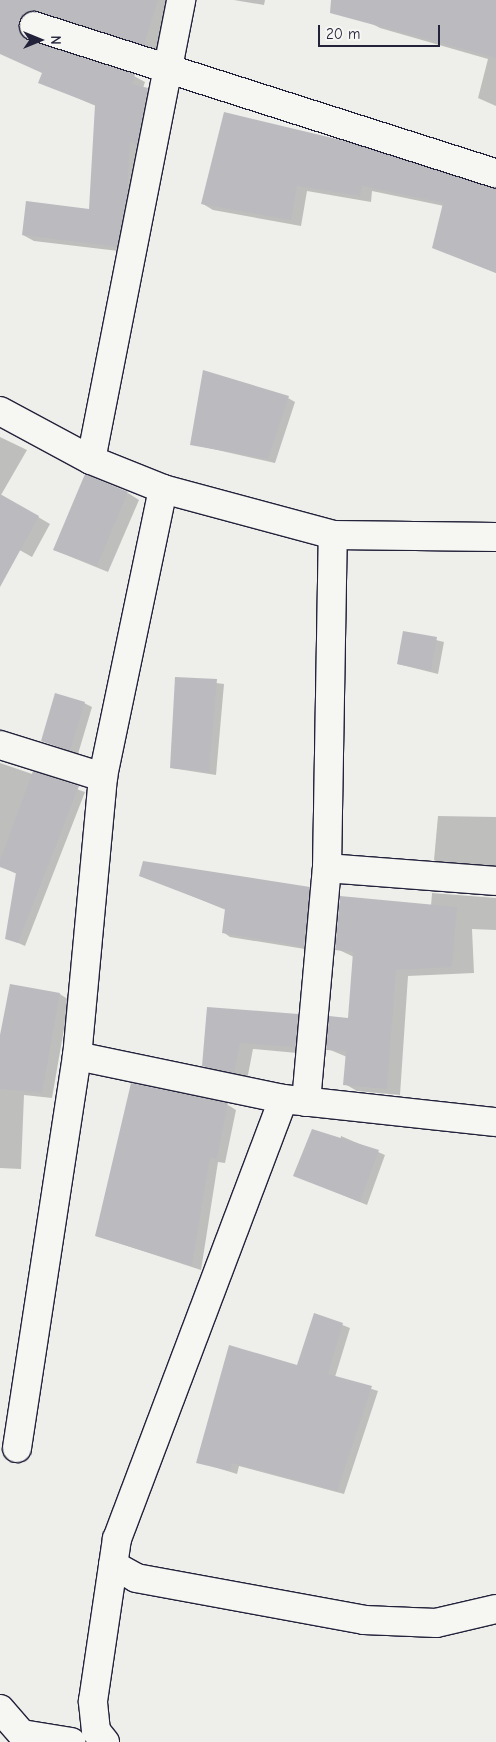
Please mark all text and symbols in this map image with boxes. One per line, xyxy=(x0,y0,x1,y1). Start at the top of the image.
north arrow xyxy=(15,15,65,65)
scale bar xyxy=(321,15,444,47)
text: 20 m xyxy=(326,25,360,43)
text: N xyxy=(47,35,64,45)

